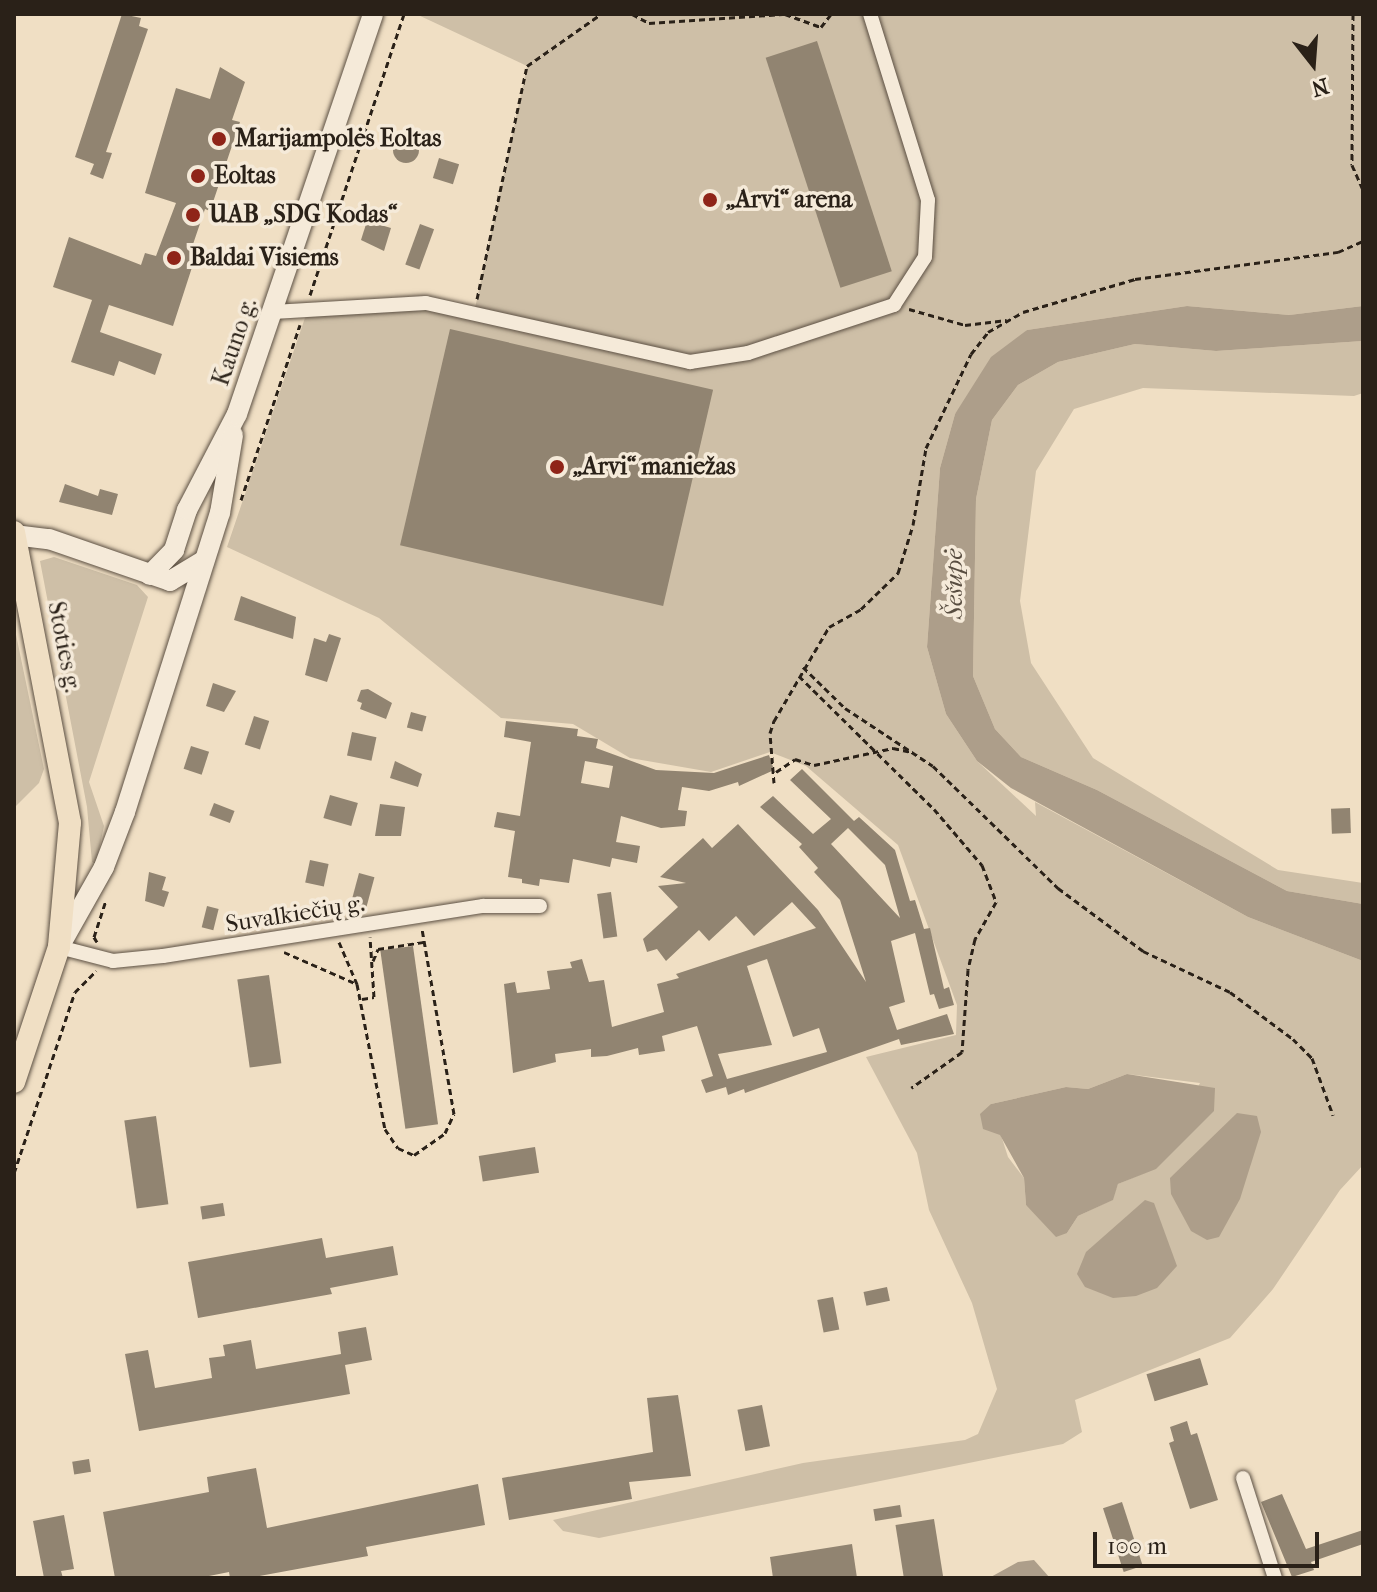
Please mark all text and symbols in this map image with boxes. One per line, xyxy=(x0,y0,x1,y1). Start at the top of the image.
north arrow xyxy=(1273,24,1353,104)
text: N xyxy=(1308,72,1332,102)
place label: Marijampolės Eoltas xyxy=(235,125,441,153)
marker: Marijampolės Eoltas xyxy=(210,130,228,148)
place label: Eoltas xyxy=(214,162,276,190)
marker: Eoltas xyxy=(189,167,207,185)
place label: „Arvi“ arena xyxy=(726,186,852,214)
marker: „Arvi“ arena xyxy=(701,191,719,209)
place label: UAB „SDG Kodas“ xyxy=(209,201,397,229)
marker: UAB „SDG Kodas“ xyxy=(184,206,202,224)
place label: Baldai Visiems xyxy=(190,244,339,272)
marker: Baldai Visiems xyxy=(165,249,183,267)
street label: Kauno g. xyxy=(207,294,263,390)
place label: „Arvi“ maniežas xyxy=(573,453,736,481)
marker: „Arvi“ maniežas xyxy=(548,458,566,476)
water label: Šešupė xyxy=(938,549,970,619)
street label: Stoties g. xyxy=(41,599,87,695)
street label: Suvalkiečių g. xyxy=(224,889,366,939)
scale bar xyxy=(1097,1516,1323,1566)
text: 100 m xyxy=(1107,1532,1167,1560)

